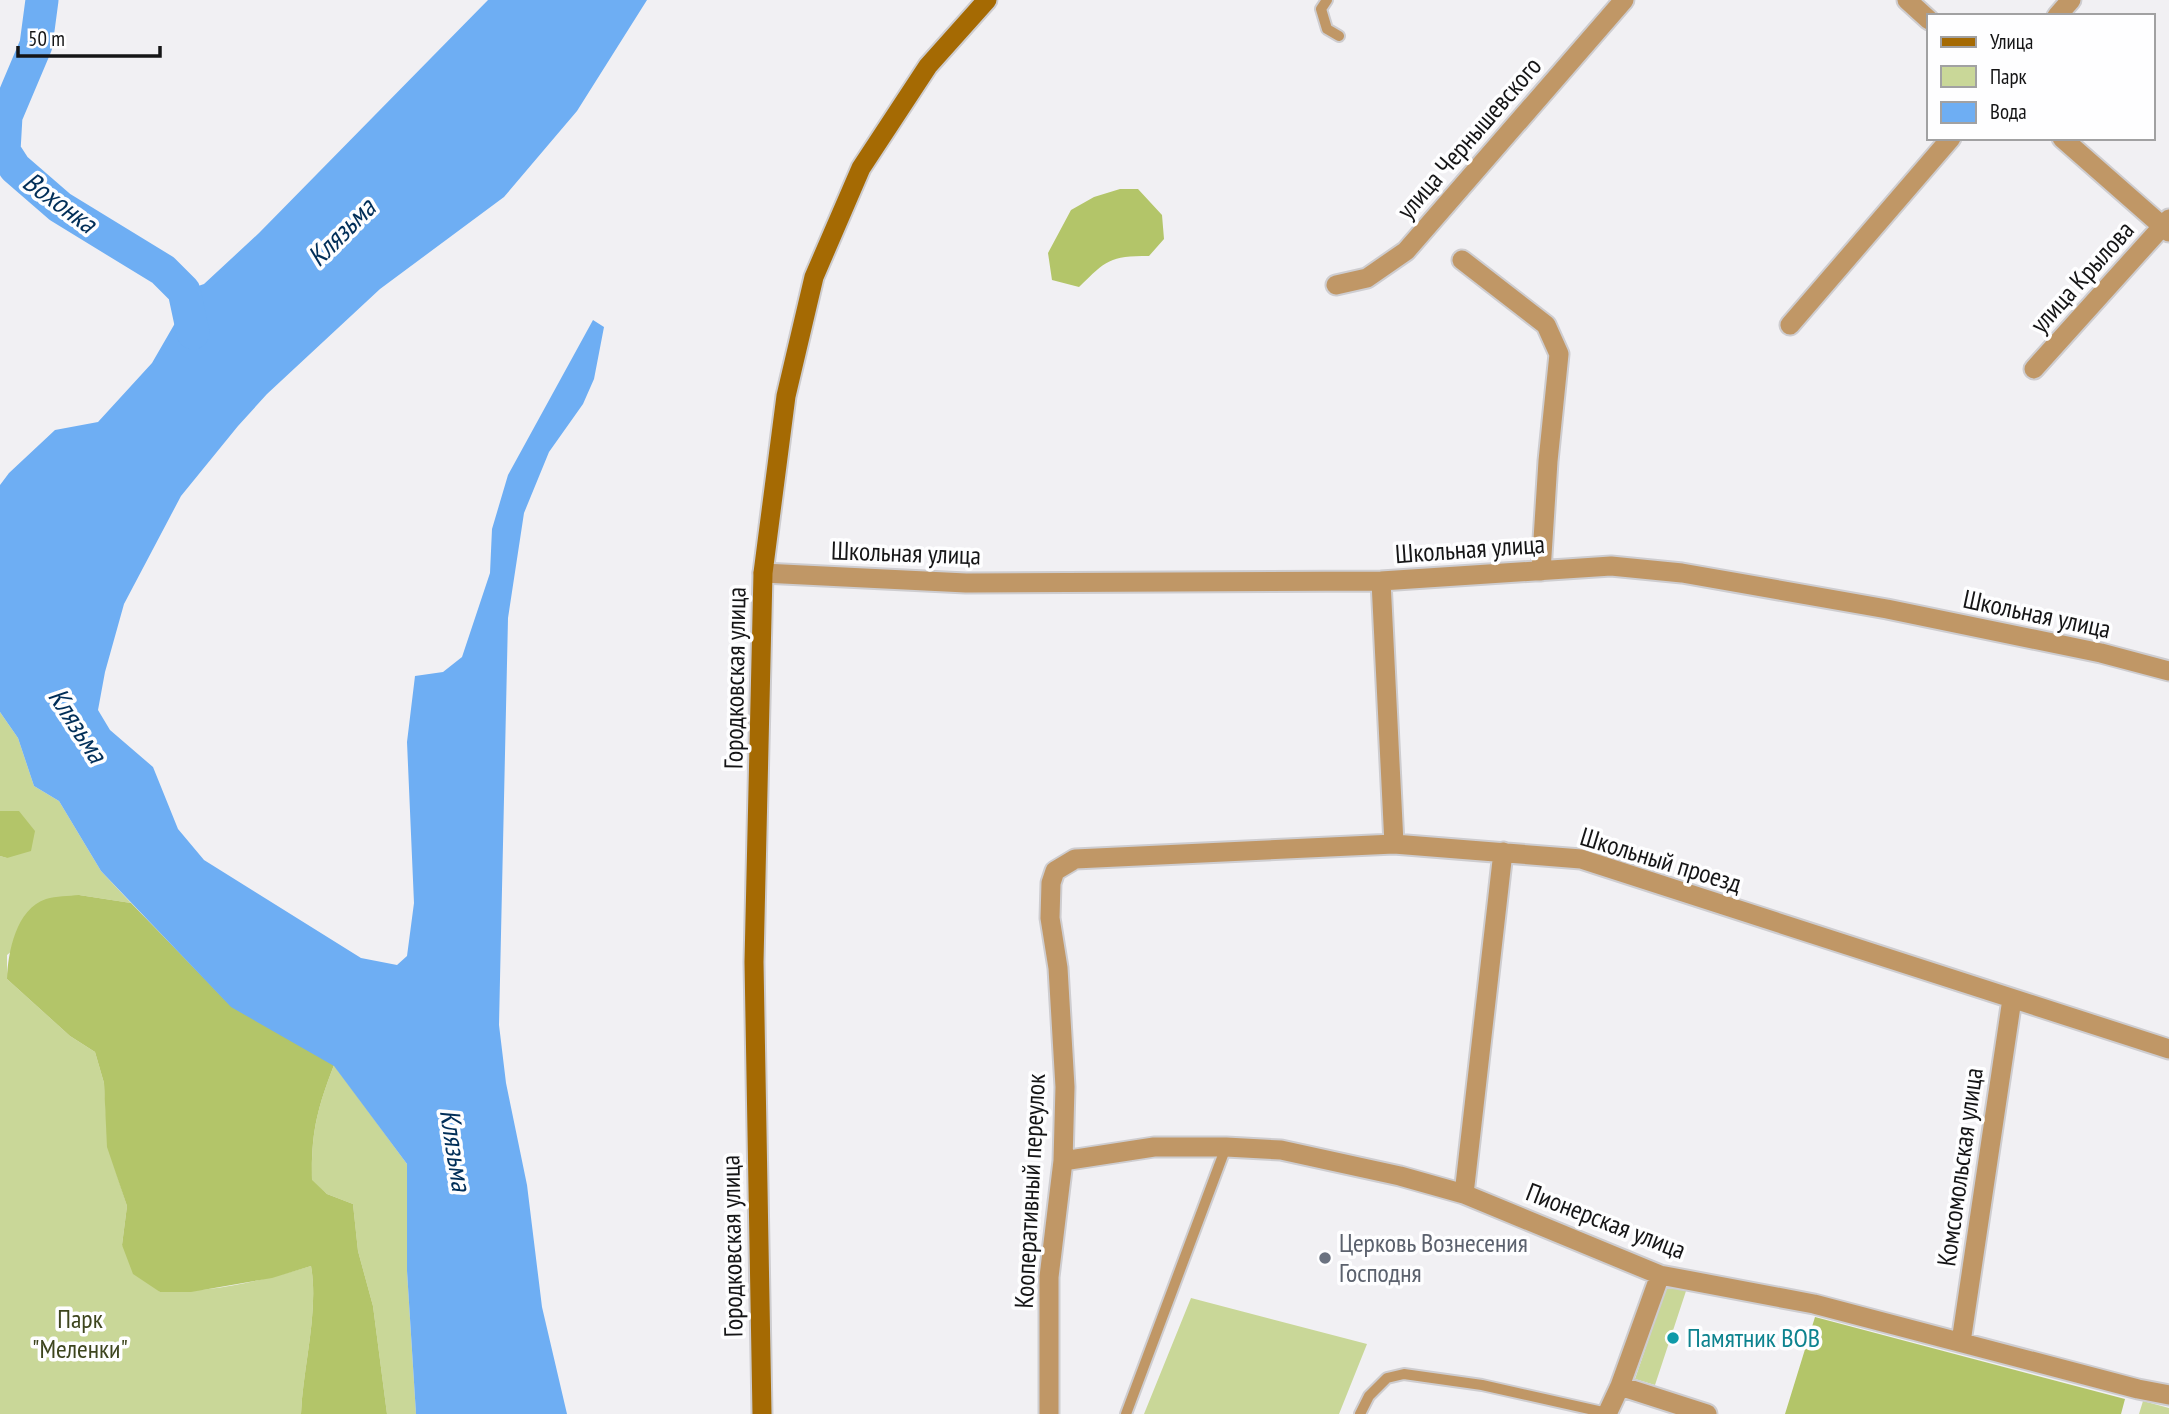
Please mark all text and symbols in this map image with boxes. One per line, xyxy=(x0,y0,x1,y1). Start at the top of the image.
scale bar xyxy=(18,14,159,58)
legend xyxy=(1927,14,2155,140)
text: 50 m xyxy=(28,25,65,52)
text: Улица xyxy=(1990,28,2033,55)
street label: улица Чернышевского xyxy=(1389,50,1548,226)
text: Парк xyxy=(1990,63,2027,90)
text: Вода xyxy=(1990,98,2027,125)
water label: Вохонка xyxy=(16,162,106,242)
water label: Клязьма xyxy=(299,188,384,274)
street label: улица Крылова xyxy=(2023,214,2141,340)
street label: Школьная улица xyxy=(1394,527,1546,570)
street label: Школьная улица xyxy=(830,533,982,572)
street label: Школьная улица xyxy=(1960,582,2114,645)
street label: Городковская улица xyxy=(716,587,753,769)
water label: Клязьма xyxy=(41,680,117,771)
street label: Школьный проезд xyxy=(1577,819,1746,900)
street label: Комсомольская улица xyxy=(1929,1066,1990,1268)
street label: Кооперативный переулок xyxy=(1007,1073,1052,1309)
water label: Клязьма xyxy=(432,1107,481,1195)
street label: Городковская улица xyxy=(713,1155,750,1337)
street label: Пионерская улица xyxy=(1522,1175,1691,1266)
place label: Церковь Вознесения Господня xyxy=(1339,1226,1528,1289)
marker: Церковь Вознесения Господня xyxy=(1317,1250,1333,1266)
park label: Парк "Меленки" xyxy=(32,1302,128,1365)
place label: Памятник ВОВ xyxy=(1687,1321,1820,1354)
marker: Памятник ВОВ xyxy=(1665,1330,1681,1346)

